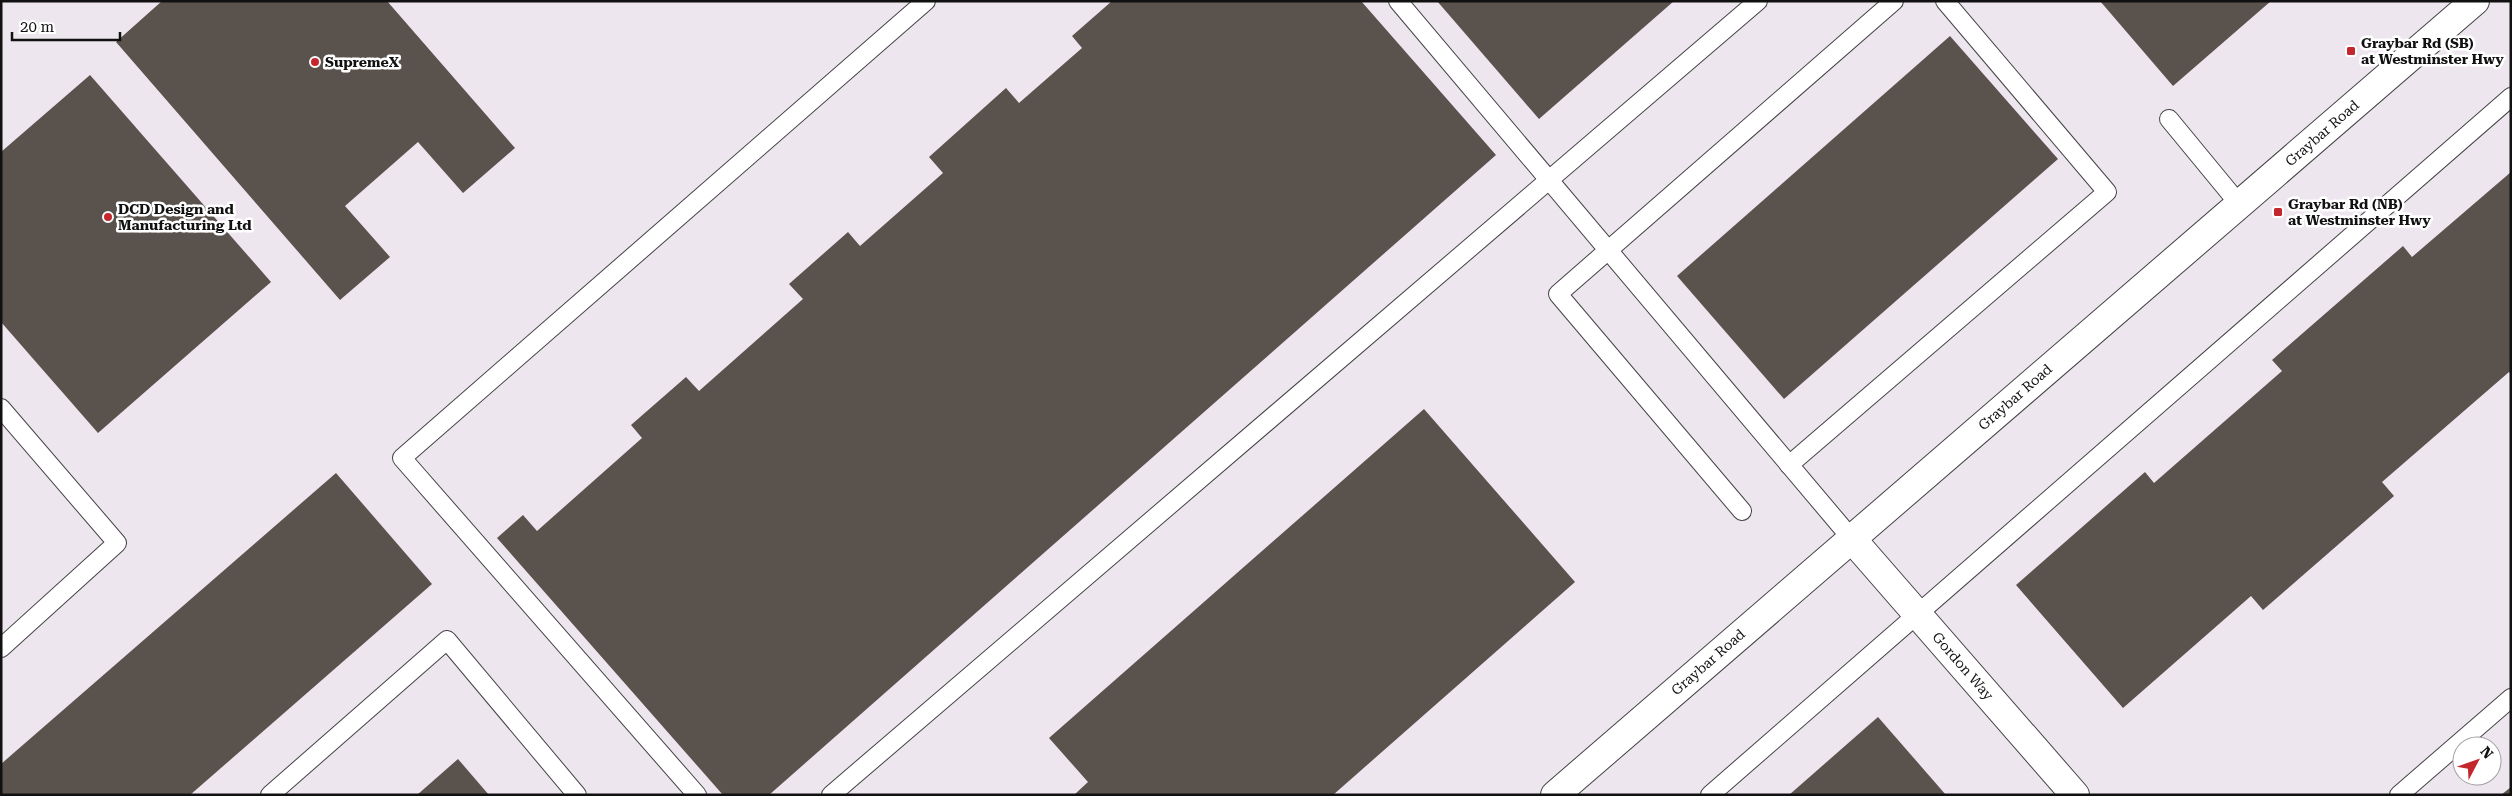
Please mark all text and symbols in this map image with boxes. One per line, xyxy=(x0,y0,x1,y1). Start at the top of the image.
scale bar xyxy=(12,10,120,42)
text: 20 m xyxy=(20,18,55,36)
place label: Graybar Rd (SB) at Westminster Hwy xyxy=(2361,35,2504,67)
marker: Graybar Rd (SB) at Westminster Hwy xyxy=(2345,45,2357,57)
place label: SupremeX xyxy=(325,54,400,70)
marker: SupremeX xyxy=(309,56,321,68)
street label: Graybar Road xyxy=(2282,97,2362,169)
place label: Graybar Rd (NB) at Westminster Hwy xyxy=(2288,196,2431,228)
place label: DCD Design and Manufacturing Ltd xyxy=(118,201,252,233)
marker: Graybar Rd (NB) at Westminster Hwy xyxy=(2272,206,2284,218)
marker: DCD Design and Manufacturing Ltd xyxy=(102,211,114,223)
street label: Graybar Road xyxy=(1975,361,2055,433)
street label: Graybar Road xyxy=(1668,626,1748,698)
street label: Gordon Way xyxy=(1929,629,1997,704)
north arrow xyxy=(2452,736,2502,786)
text: N xyxy=(2477,743,2497,762)

